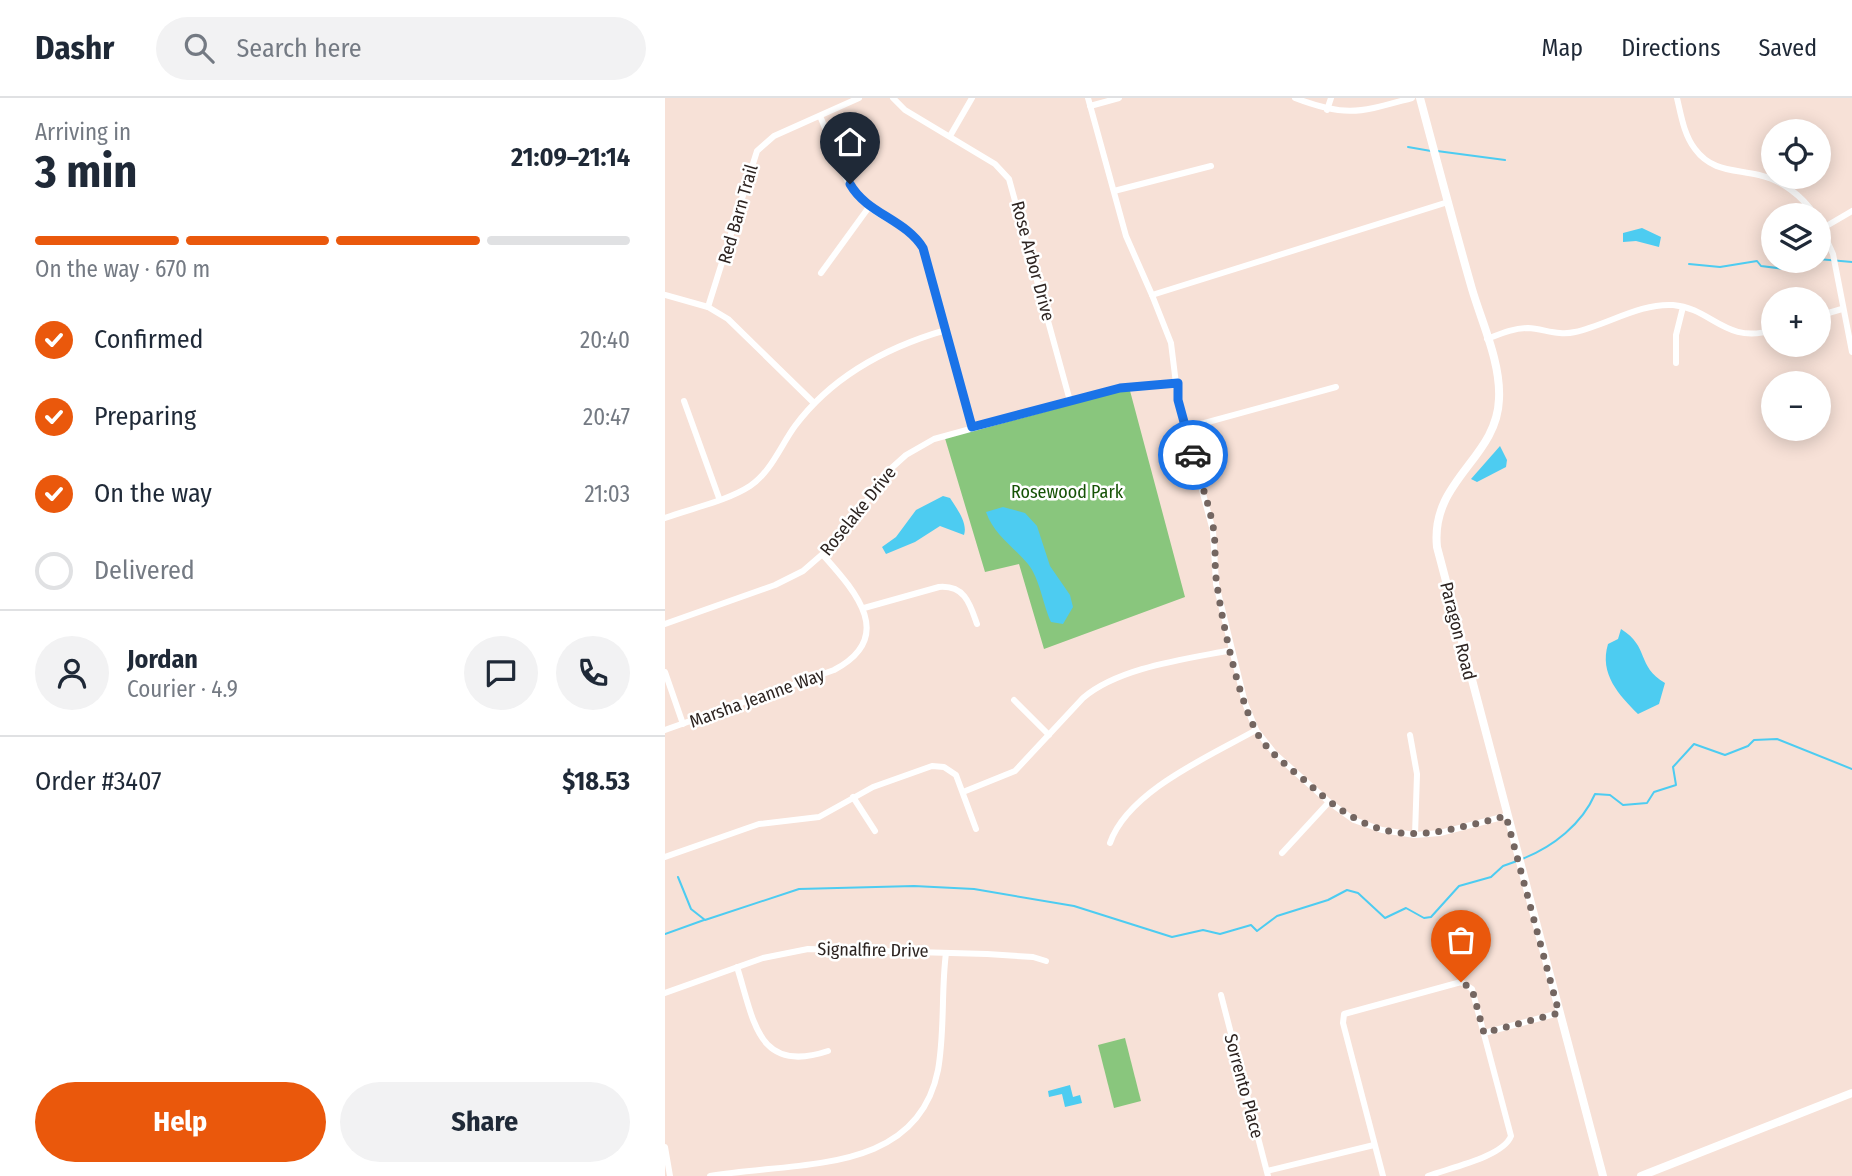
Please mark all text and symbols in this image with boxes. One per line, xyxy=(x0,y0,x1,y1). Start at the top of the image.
search box xyxy=(156,17,646,80)
text: Dashr xyxy=(35,28,114,68)
icon: search xyxy=(180,29,218,67)
text: Search here xyxy=(236,33,362,64)
text: Map xyxy=(1542,34,1583,62)
text: Directions xyxy=(1621,34,1720,62)
text: Saved xyxy=(1758,34,1817,62)
pin xyxy=(820,112,880,184)
text: Arriving in xyxy=(35,118,131,146)
map controls xyxy=(1761,119,1831,441)
button: locate xyxy=(1761,119,1831,189)
icon: home xyxy=(831,123,869,161)
text: 21:09–21:14 xyxy=(511,142,630,173)
text: 3 min xyxy=(35,144,137,199)
street label: Red Barn Trail xyxy=(713,161,763,266)
street label: Rose Arbor Drive xyxy=(1006,199,1060,323)
button: layers xyxy=(1761,203,1831,273)
text: On the way · 670 m xyxy=(35,255,210,283)
button: + xyxy=(1761,287,1831,357)
icon: check xyxy=(35,321,73,359)
text: Confirmed xyxy=(94,324,204,355)
text: 20:40 xyxy=(580,326,630,354)
button: − xyxy=(1761,371,1831,441)
icon: check xyxy=(35,398,73,436)
text: Preparing xyxy=(94,401,196,432)
text: 20:47 xyxy=(583,403,630,431)
courier xyxy=(1158,420,1228,490)
icon: car xyxy=(1174,436,1212,474)
street label: Roselake Drive xyxy=(815,462,901,560)
icon: check xyxy=(35,475,73,513)
text: On the way xyxy=(94,478,212,509)
text: 21:03 xyxy=(584,480,630,508)
park label: Rosewood Park xyxy=(1011,481,1124,503)
text: Delivered xyxy=(94,555,195,586)
street label: Paragon Road xyxy=(1435,580,1481,682)
button: person xyxy=(35,636,109,710)
button: chat xyxy=(464,636,538,710)
button: phone xyxy=(556,636,630,710)
text: Jordan xyxy=(127,644,198,675)
street label: Marsha Jeanne Way xyxy=(687,663,827,733)
text: Courier · 4.9 xyxy=(127,675,238,703)
text: Order #3407 xyxy=(35,766,162,797)
text: $18.53 xyxy=(562,766,630,797)
pin xyxy=(1431,910,1491,982)
icon: bag xyxy=(1442,921,1480,959)
street label: Signalfire Drive xyxy=(817,938,929,962)
street label: Sorrento Place xyxy=(1220,1031,1269,1141)
button: Help xyxy=(35,1082,326,1162)
button: Share xyxy=(340,1082,630,1162)

